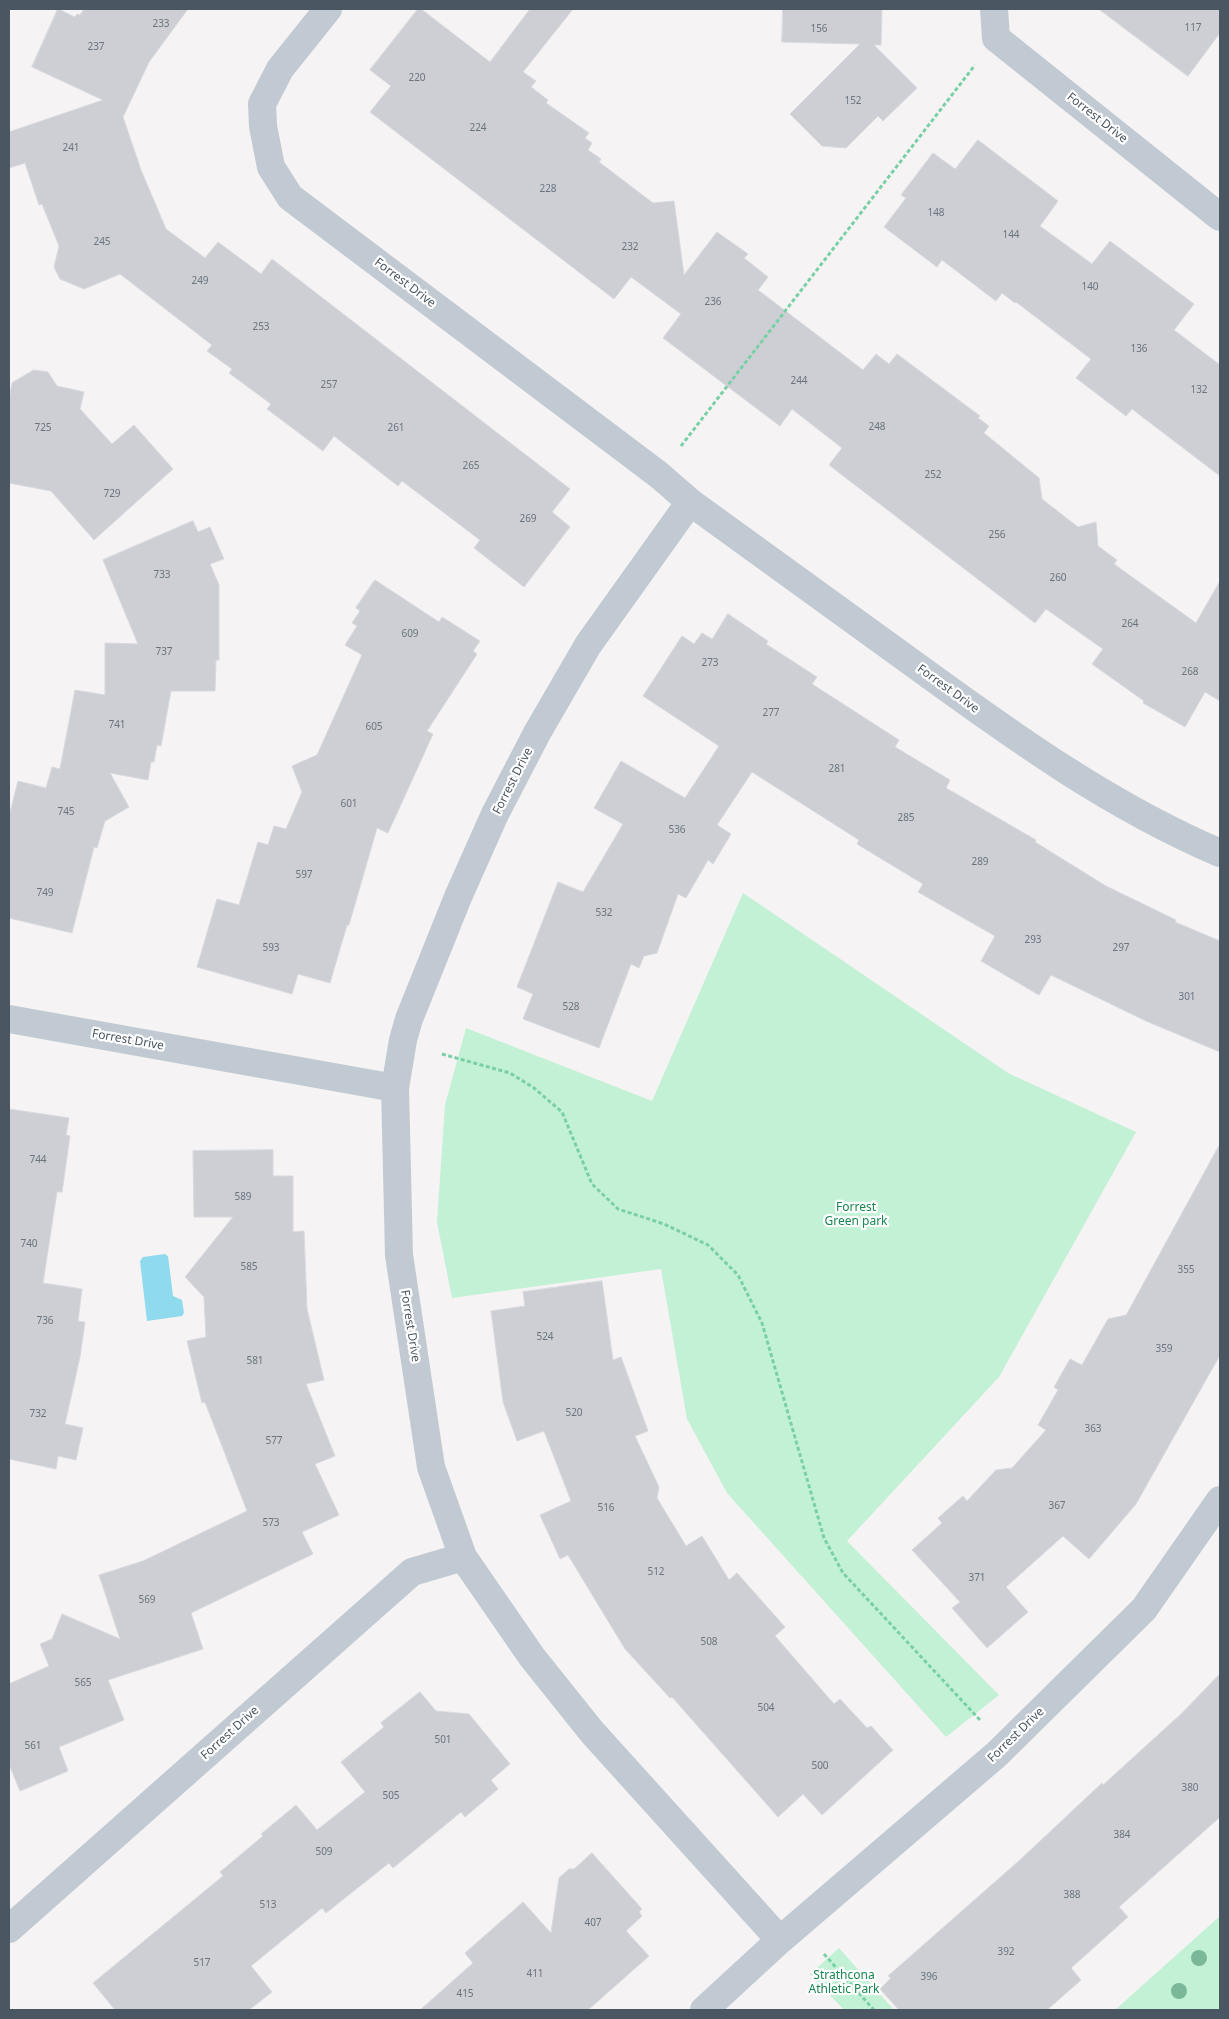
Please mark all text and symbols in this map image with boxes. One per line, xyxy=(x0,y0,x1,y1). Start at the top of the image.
house number: 233 xyxy=(152,18,170,30)
house number: 117 xyxy=(1184,22,1202,34)
house number: 156 xyxy=(810,23,828,35)
house number: 237 xyxy=(87,41,105,53)
house number: 220 xyxy=(408,72,426,84)
street label: Forrest Drive xyxy=(1064,90,1130,146)
house number: 152 xyxy=(844,95,862,107)
house number: 224 xyxy=(469,122,487,134)
house number: 241 xyxy=(62,142,80,154)
house number: 228 xyxy=(539,183,557,195)
house number: 148 xyxy=(927,207,945,219)
house number: 144 xyxy=(1002,229,1020,241)
house number: 245 xyxy=(93,236,111,248)
house number: 232 xyxy=(621,241,639,253)
street label: Forrest Drive xyxy=(372,255,438,311)
house number: 249 xyxy=(191,275,209,287)
house number: 140 xyxy=(1081,281,1099,293)
house number: 236 xyxy=(704,296,722,308)
house number: 253 xyxy=(252,321,270,333)
house number: 136 xyxy=(1130,343,1148,355)
house number: 244 xyxy=(790,375,808,387)
house number: 257 xyxy=(320,379,338,391)
house number: 132 xyxy=(1190,384,1208,396)
house number: 248 xyxy=(868,421,886,433)
house number: 725 xyxy=(34,422,52,434)
house number: 261 xyxy=(387,422,405,434)
house number: 265 xyxy=(462,460,480,472)
house number: 252 xyxy=(924,469,942,481)
house number: 729 xyxy=(103,488,121,500)
house number: 269 xyxy=(519,513,537,525)
house number: 256 xyxy=(988,529,1006,541)
house number: 733 xyxy=(153,569,171,581)
house number: 260 xyxy=(1049,572,1067,584)
house number: 264 xyxy=(1121,618,1139,630)
house number: 609 xyxy=(401,628,419,640)
house number: 737 xyxy=(155,646,173,658)
house number: 273 xyxy=(701,657,719,669)
street label: Forrest Drive xyxy=(914,662,982,716)
house number: 268 xyxy=(1181,666,1199,678)
house number: 277 xyxy=(762,707,780,719)
house number: 741 xyxy=(108,719,126,731)
house number: 605 xyxy=(365,721,383,733)
street label: Forrest Drive xyxy=(490,745,536,817)
house number: 281 xyxy=(828,763,846,775)
house number: 601 xyxy=(340,798,358,810)
house number: 745 xyxy=(57,806,75,818)
house number: 285 xyxy=(897,812,915,824)
house number: 536 xyxy=(668,824,686,836)
house number: 289 xyxy=(971,856,989,868)
house number: 597 xyxy=(295,869,313,881)
house number: 749 xyxy=(36,887,54,899)
house number: 532 xyxy=(595,907,613,919)
house number: 293 xyxy=(1024,934,1042,946)
house number: 593 xyxy=(262,942,280,954)
house number: 297 xyxy=(1112,942,1130,954)
house number: 301 xyxy=(1178,991,1196,1003)
house number: 528 xyxy=(562,1001,580,1013)
street label: Forrest Drive xyxy=(91,1027,165,1053)
house number: 744 xyxy=(29,1154,47,1166)
house number: 589 xyxy=(234,1191,252,1203)
park label: Forrest Green park xyxy=(825,1201,887,1229)
house number: 740 xyxy=(20,1238,38,1250)
house number: 585 xyxy=(240,1261,258,1273)
house number: 355 xyxy=(1177,1264,1195,1276)
street label: Forrest Drive xyxy=(397,1289,423,1363)
house number: 736 xyxy=(36,1315,54,1327)
house number: 524 xyxy=(536,1331,554,1343)
house number: 359 xyxy=(1155,1343,1173,1355)
house number: 581 xyxy=(246,1355,264,1367)
house number: 520 xyxy=(565,1407,583,1419)
house number: 732 xyxy=(29,1408,47,1420)
house number: 363 xyxy=(1084,1423,1102,1435)
house number: 577 xyxy=(265,1435,283,1447)
house number: 367 xyxy=(1048,1500,1066,1512)
house number: 516 xyxy=(597,1502,615,1514)
house number: 573 xyxy=(262,1517,280,1529)
house number: 512 xyxy=(647,1566,665,1578)
house number: 371 xyxy=(968,1572,986,1584)
house number: 569 xyxy=(138,1594,156,1606)
house number: 508 xyxy=(700,1636,718,1648)
house number: 565 xyxy=(74,1677,92,1689)
house number: 504 xyxy=(757,1702,775,1714)
street label: Forrest Drive xyxy=(198,1703,262,1763)
street label: Forrest Drive xyxy=(985,1705,1047,1765)
house number: 501 xyxy=(434,1734,452,1746)
house number: 561 xyxy=(24,1740,42,1752)
house number: 500 xyxy=(811,1760,829,1772)
house number: 380 xyxy=(1181,1782,1199,1794)
house number: 505 xyxy=(382,1790,400,1802)
house number: 384 xyxy=(1113,1829,1131,1841)
house number: 509 xyxy=(315,1846,333,1858)
house number: 388 xyxy=(1063,1889,1081,1901)
house number: 513 xyxy=(259,1899,277,1911)
house number: 407 xyxy=(584,1917,602,1929)
house number: 392 xyxy=(997,1946,1015,1958)
house number: 517 xyxy=(193,1957,211,1969)
house number: 411 xyxy=(526,1968,544,1980)
park label: Strathcona Athletic Park xyxy=(809,1969,879,1997)
house number: 396 xyxy=(920,1971,938,1983)
house number: 415 xyxy=(456,1988,474,2000)

